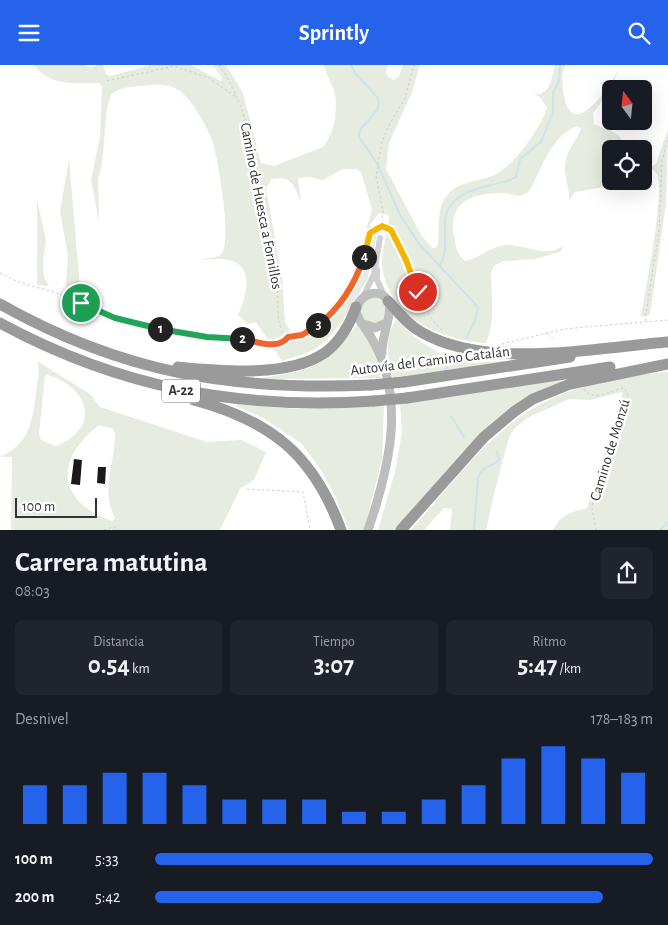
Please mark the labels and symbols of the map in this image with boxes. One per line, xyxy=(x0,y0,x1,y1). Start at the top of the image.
north arrow xyxy=(602,80,652,130)
street label: Camino de Huesca a Fornillos xyxy=(237,121,285,291)
pin: 4 xyxy=(352,245,376,269)
pin xyxy=(397,271,439,313)
pin xyxy=(60,282,102,324)
pin: 3 xyxy=(306,313,330,337)
pin: 1 xyxy=(148,317,172,341)
pin: 2 xyxy=(230,327,254,351)
street label: Autovía del Camino Catalán xyxy=(349,344,511,378)
road number: A-22 xyxy=(162,379,200,403)
street label: Camino de Monzú xyxy=(587,397,633,503)
scale bar xyxy=(15,495,98,518)

